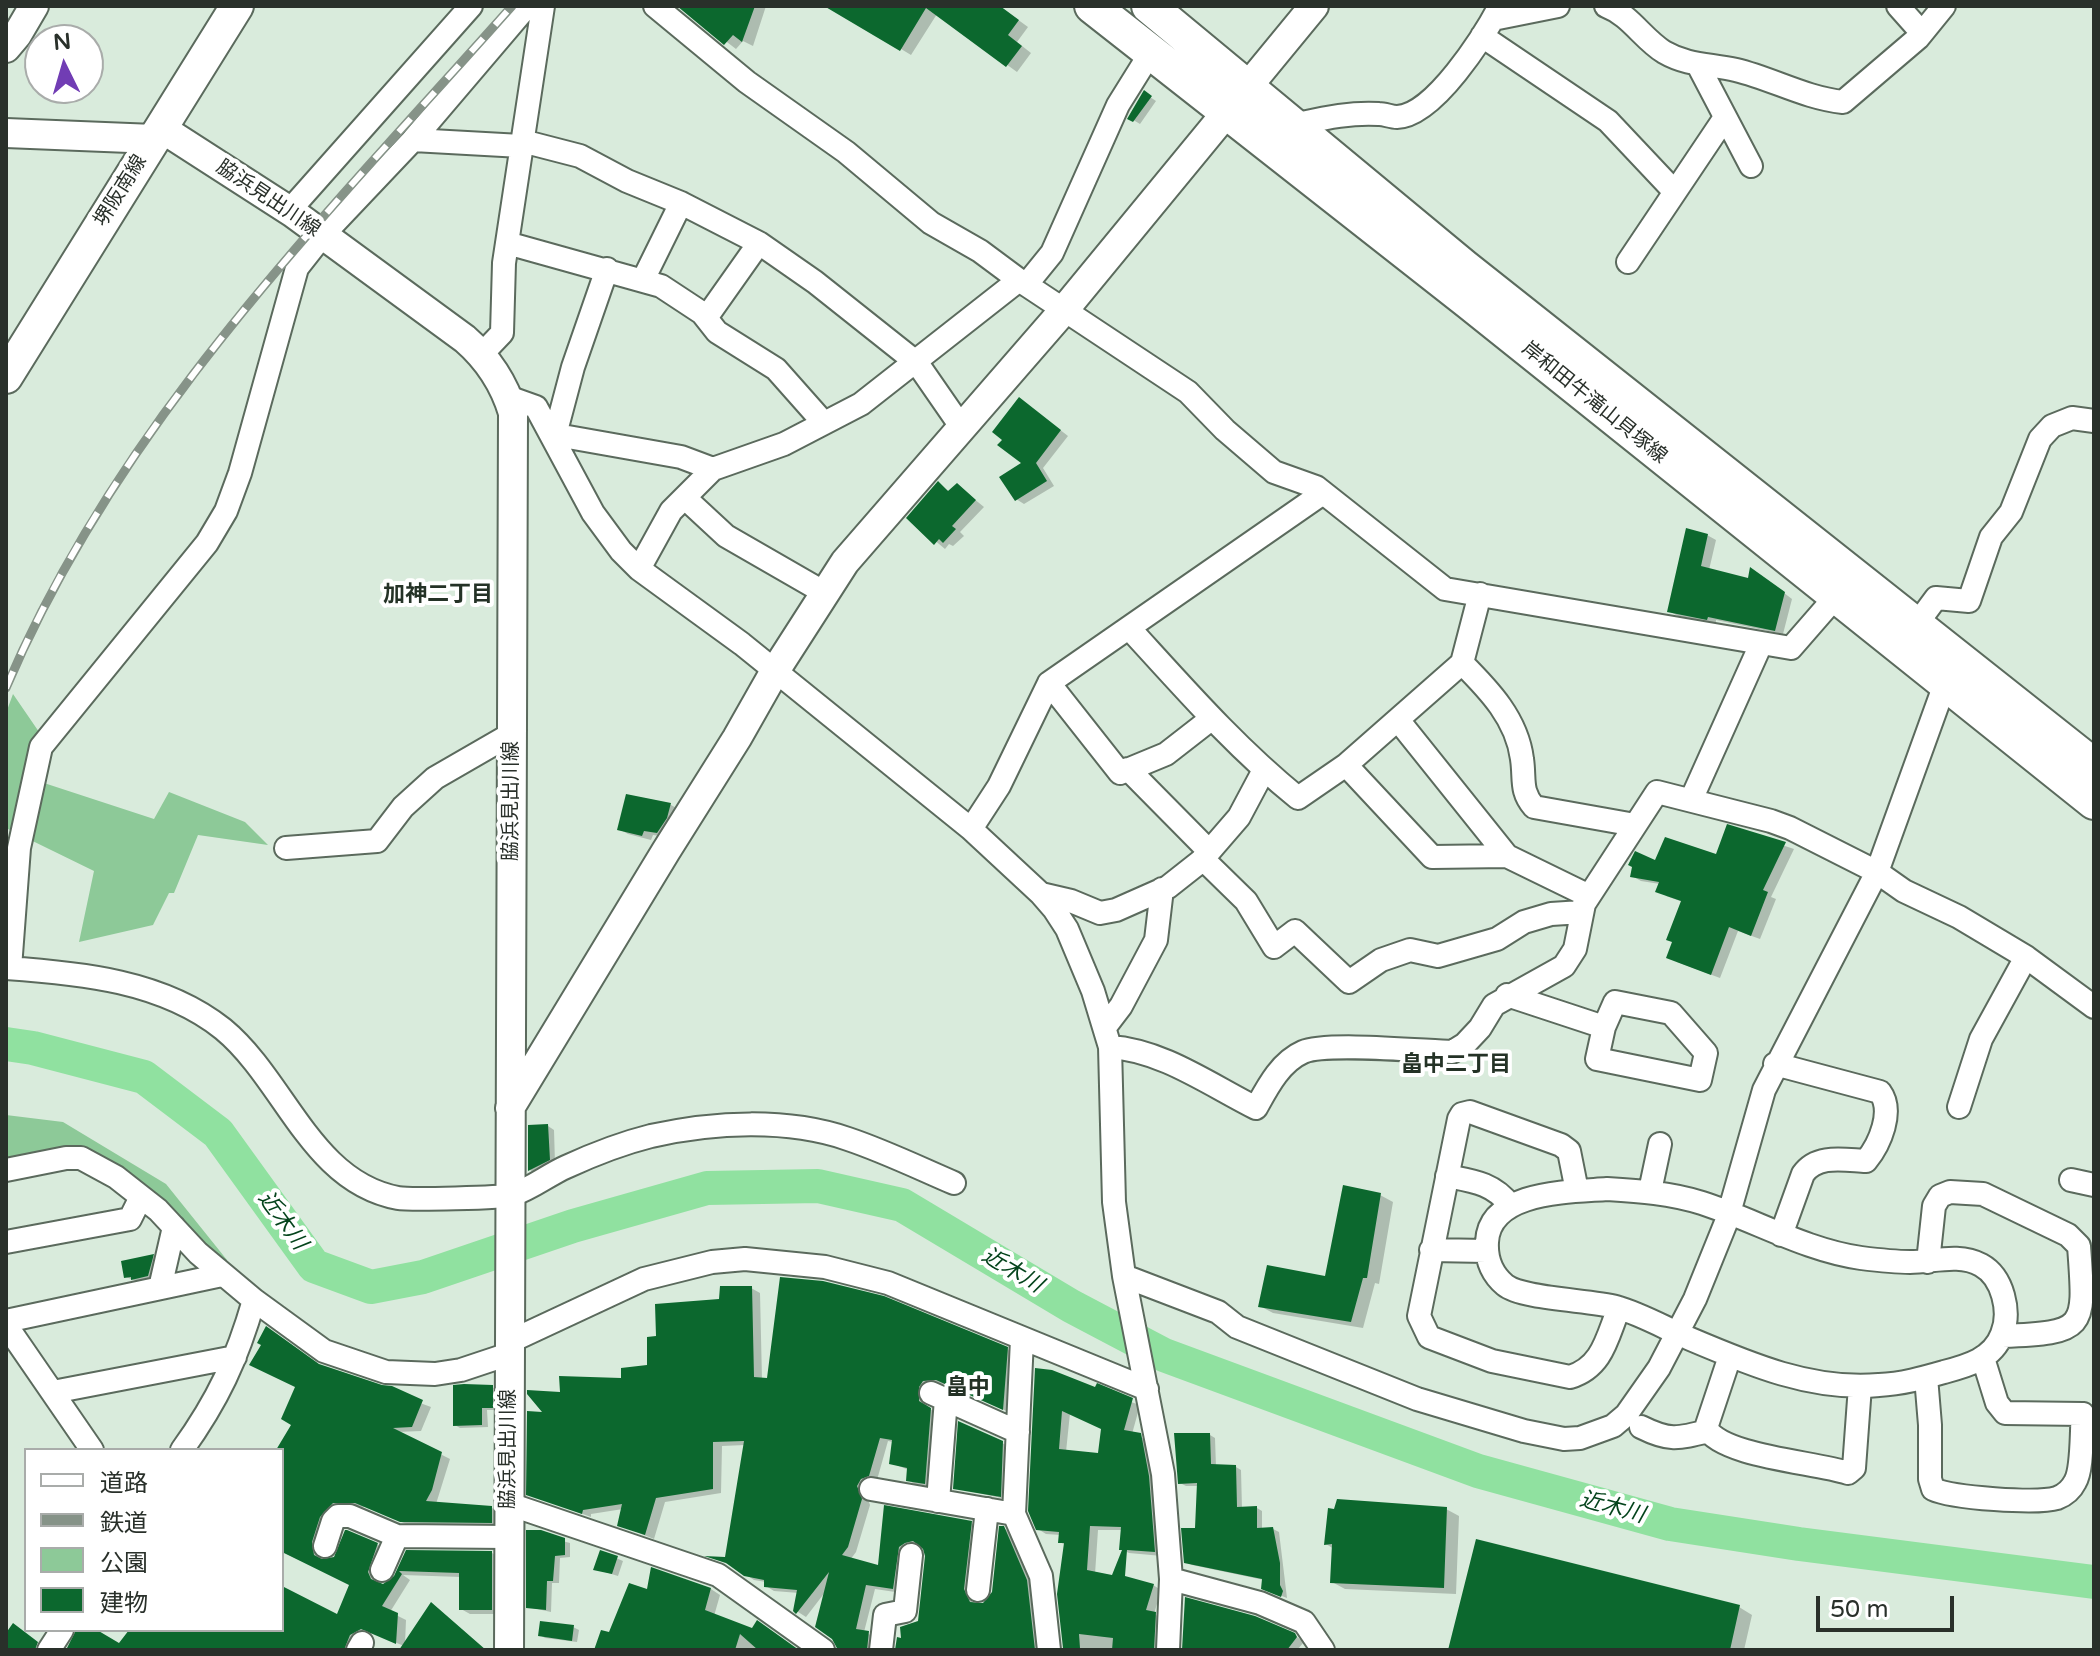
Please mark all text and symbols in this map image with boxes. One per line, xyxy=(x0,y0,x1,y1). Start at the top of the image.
north arrow xyxy=(24,24,104,104)
text: N xyxy=(52,28,72,56)
street label: 堺阪南線 xyxy=(90,151,152,231)
street label: 脇浜見出川線 xyxy=(212,156,324,242)
street label: 岸和田牛滝山貝塚線 xyxy=(1517,337,1671,469)
district label: 加神二丁目 xyxy=(383,582,493,608)
street label: 脇浜見出川線 xyxy=(500,741,524,861)
district label: 畠中二丁目 xyxy=(1401,1052,1511,1078)
water label: 近木川 xyxy=(252,1187,312,1255)
water label: 近木川 xyxy=(977,1243,1047,1299)
district label: 畠中 xyxy=(946,1375,990,1401)
street label: 脇浜見出川線 xyxy=(497,1389,521,1509)
legend xyxy=(24,1448,284,1632)
text: 道路 xyxy=(100,1469,148,1498)
water label: 近木川 xyxy=(1577,1487,1647,1529)
text: 鉄道 xyxy=(100,1509,148,1538)
text: 公園 xyxy=(100,1549,148,1578)
scale bar xyxy=(1820,1580,1958,1630)
text: 建物 xyxy=(100,1589,148,1618)
text: 50 m xyxy=(1830,1595,1888,1624)

